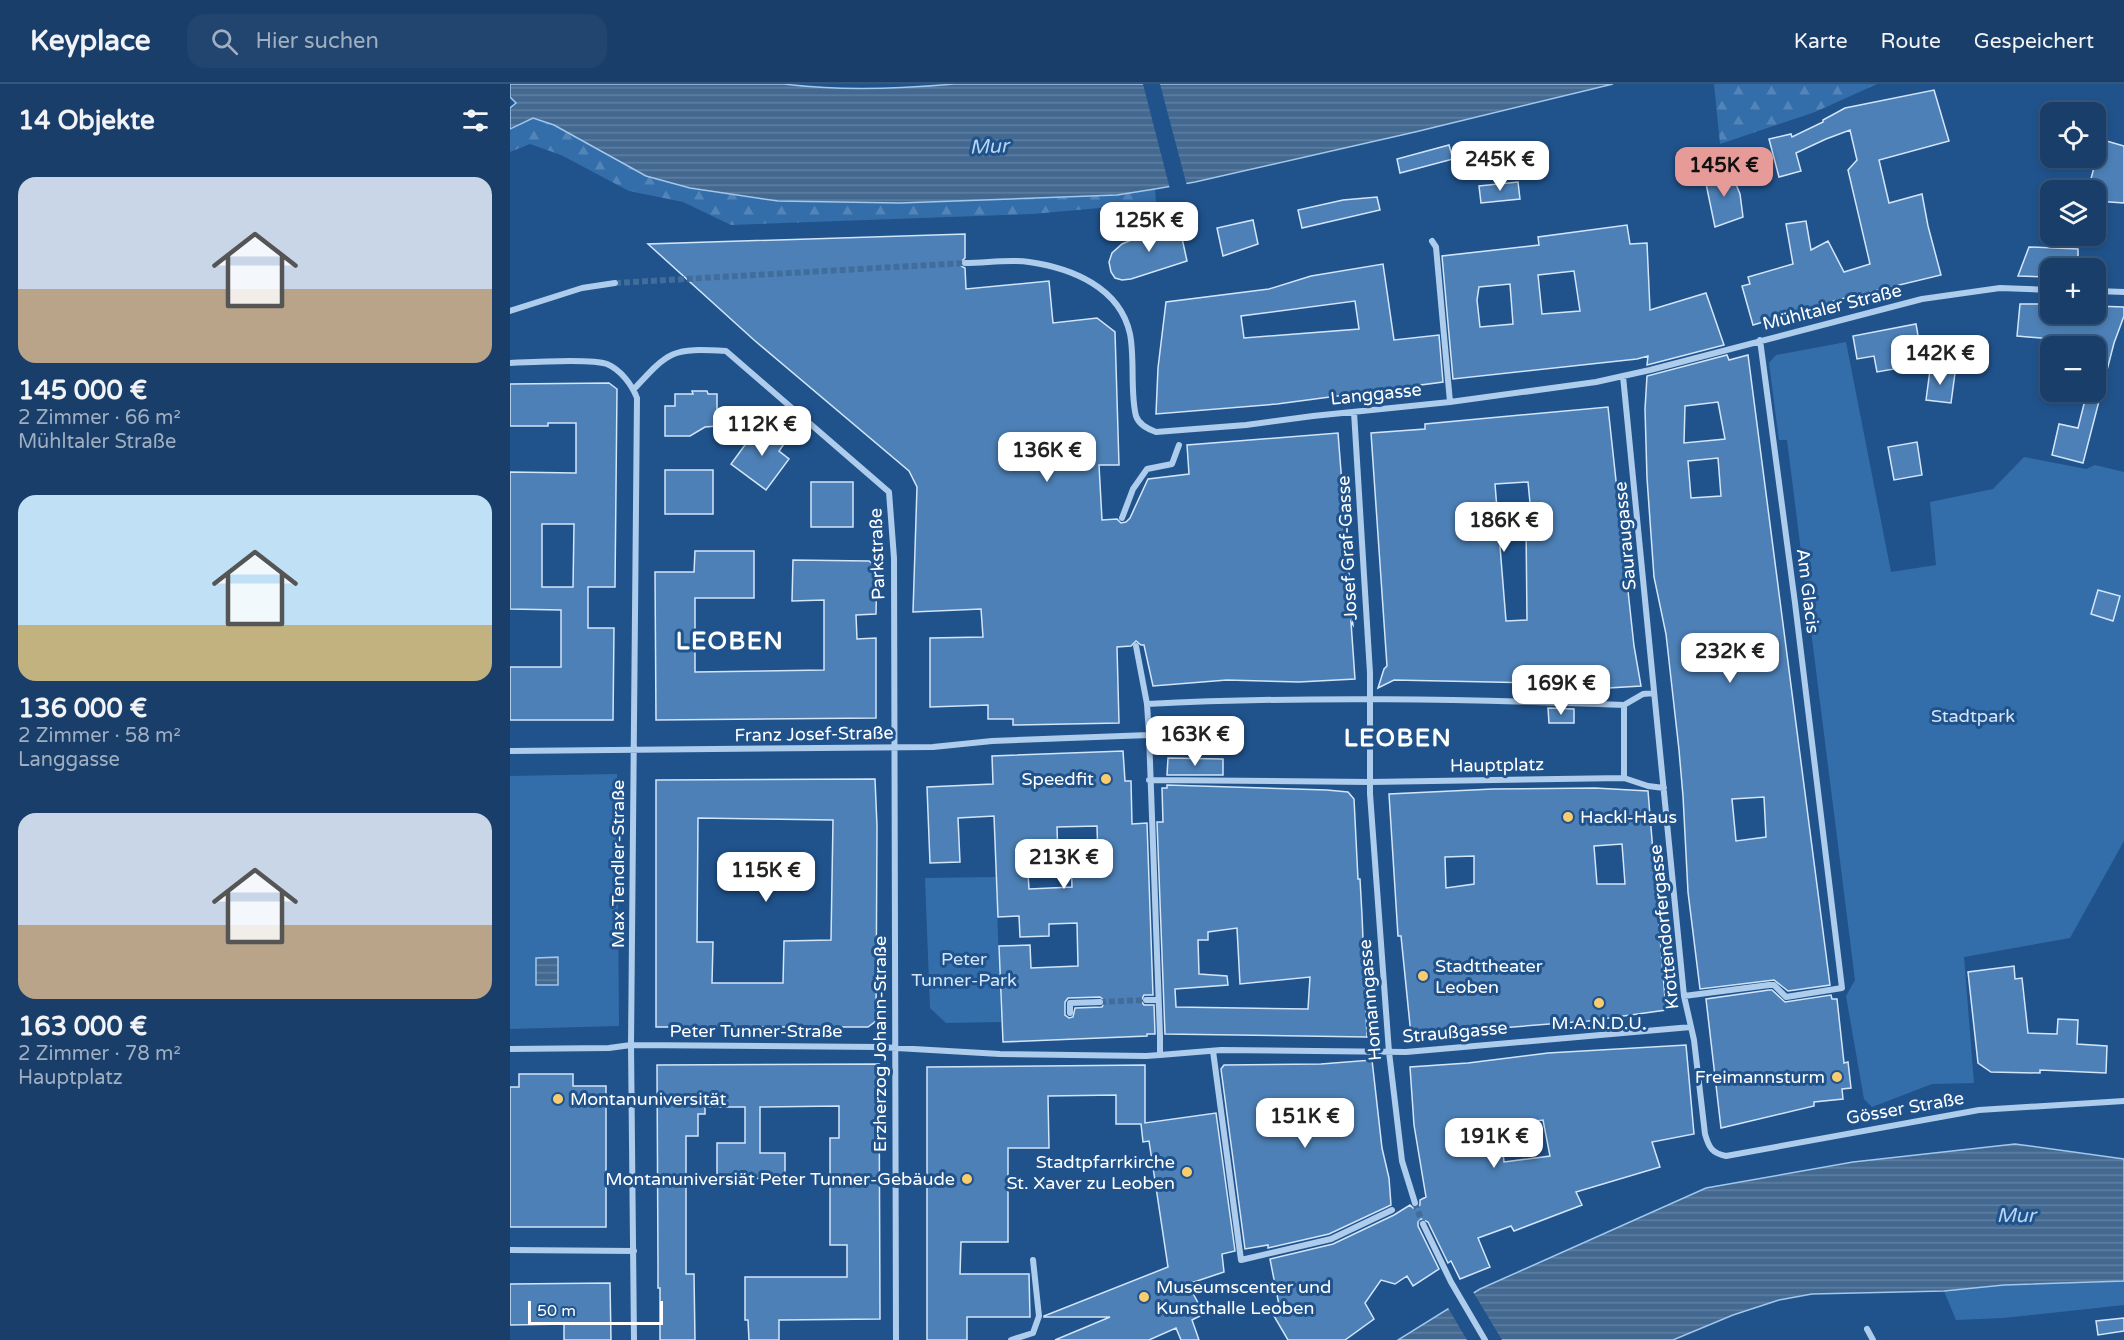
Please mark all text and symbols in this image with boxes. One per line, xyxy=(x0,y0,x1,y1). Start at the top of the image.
search box xyxy=(187,14,607,68)
text: Keyplace xyxy=(30,24,151,58)
icon: search xyxy=(208,25,241,58)
text: Hier suchen xyxy=(256,28,379,54)
text: Karte xyxy=(1794,29,1848,54)
text: Route xyxy=(1881,29,1941,54)
text: Gespeichert xyxy=(1974,29,2094,54)
map controls xyxy=(2040,102,2106,402)
button: locate xyxy=(2040,102,2106,168)
icon: filters xyxy=(459,104,492,137)
text: 14 Objekte xyxy=(18,105,155,136)
water label: Mur xyxy=(969,134,1011,160)
pin: 245K € xyxy=(1451,141,1549,192)
pin: 145K € xyxy=(1675,147,1773,198)
text: 245K € xyxy=(1465,148,1535,172)
text: 145K € xyxy=(1689,154,1759,178)
button: layers xyxy=(2040,180,2106,246)
pin: 125K € xyxy=(1100,202,1198,253)
text: 125K € xyxy=(1114,209,1184,233)
icon: home xyxy=(201,216,309,324)
button: + xyxy=(2040,258,2106,324)
street label: Mühltaler Straße xyxy=(1760,279,1904,335)
pin: 142K € xyxy=(1891,335,1989,386)
button: − xyxy=(2040,336,2106,402)
text: 142K € xyxy=(1905,342,1975,366)
text: 145 000 € xyxy=(18,375,147,406)
street label: Langgasse xyxy=(1329,378,1423,410)
text: 2 Zimmer · 66 m² xyxy=(18,406,181,430)
pin: 112K € xyxy=(713,406,811,457)
text: 112K € xyxy=(727,413,797,437)
text: Mühltaler Straße xyxy=(18,430,176,454)
pin: 136K € xyxy=(998,432,1096,483)
text: 136K € xyxy=(1012,439,1082,463)
street label: Josef Graf-Gasse xyxy=(1332,475,1362,621)
street label: Sauraugasse xyxy=(1609,481,1641,591)
pin: 186K € xyxy=(1455,502,1553,553)
street label: Parkstraße xyxy=(864,508,890,600)
text: 186K € xyxy=(1469,509,1539,533)
icon: home xyxy=(201,534,309,642)
street label: Am Glacis xyxy=(1792,547,1824,635)
district label: LEOBEN xyxy=(676,627,784,656)
pin: 232K € xyxy=(1681,633,1779,684)
text: 232K € xyxy=(1695,640,1765,664)
pin: 169K € xyxy=(1512,665,1610,716)
text: 169K € xyxy=(1526,672,1596,696)
text: 136 000 € xyxy=(18,693,147,724)
park label: Stadtpark xyxy=(1931,705,2015,727)
pin: 163K € xyxy=(1146,716,1244,767)
street label: Franz Josef-Straße xyxy=(734,722,894,746)
text: 163K € xyxy=(1160,723,1230,747)
text: 2 Zimmer · 58 m² xyxy=(18,724,181,748)
district label: LEOBEN xyxy=(1344,724,1452,753)
text: Langgasse xyxy=(18,748,120,772)
street label: Hauptplatz xyxy=(1450,753,1544,777)
place label: Speedfit xyxy=(1022,768,1094,790)
marker: Speedfit xyxy=(1099,772,1113,786)
street label: Max Tendler-Straße xyxy=(607,780,629,948)
place label: Hackl-Haus xyxy=(1580,806,1677,828)
marker: Hackl-Haus xyxy=(1561,810,1575,824)
pin: 213K € xyxy=(1015,839,1113,890)
street label: Krottendorfergasse xyxy=(1644,843,1684,1011)
text: 213K € xyxy=(1029,846,1099,870)
icon: home xyxy=(201,852,309,960)
pin: 115K € xyxy=(717,852,815,903)
text: 115K € xyxy=(731,859,801,883)
street label: Erzherzog Johann-Straße xyxy=(869,936,891,1152)
street label: Homanngasse xyxy=(1354,938,1386,1062)
park label: Peter Tunner-Park xyxy=(911,948,1017,991)
place label: Stadttheater Leoben xyxy=(1435,955,1543,998)
marker: Stadttheater Leoben xyxy=(1416,969,1430,983)
marker: M.A.N.D.U. xyxy=(1592,996,1606,1010)
text: 163 000 € xyxy=(18,1011,147,1042)
place label: M.A.N.D.U. xyxy=(1551,1012,1647,1034)
street label: Straußgasse xyxy=(1402,1016,1508,1048)
street label: Peter Tunner-Straße xyxy=(669,1020,843,1042)
text: 2 Zimmer · 78 m² xyxy=(18,1042,181,1066)
text: Hauptplatz xyxy=(18,1066,123,1090)
place label: Freimannsturm xyxy=(1695,1066,1825,1088)
marker: Freimannsturm xyxy=(1830,1070,1844,1084)
street label: Gösser Straße xyxy=(1844,1087,1966,1129)
place label: Montanuniversität xyxy=(570,1088,727,1110)
marker: Montanuniversität xyxy=(551,1092,565,1106)
pin: 151K € xyxy=(1256,1098,1354,1149)
text: 151K € xyxy=(1270,1105,1340,1129)
pin: 191K € xyxy=(1445,1118,1543,1169)
text: 191K € xyxy=(1459,1125,1529,1149)
place label: Stadtpfarrkirche St. Xaver zu Leoben xyxy=(1006,1151,1175,1194)
marker: Stadtpfarrkirche St. Xaver zu Leoben xyxy=(1180,1165,1194,1179)
place label: Montanuniversiät Peter Tunner-Gebäude xyxy=(605,1168,955,1190)
marker: Montanuniversiät Peter Tunner-Gebäude xyxy=(960,1172,974,1186)
water label: Mur xyxy=(1997,1204,2038,1228)
place label: Museumscenter und Kunsthalle Leoben xyxy=(1156,1276,1331,1319)
marker: Museumscenter und Kunsthalle Leoben xyxy=(1137,1290,1151,1304)
scale bar xyxy=(528,1298,663,1326)
text: 50 m xyxy=(537,1301,576,1321)

